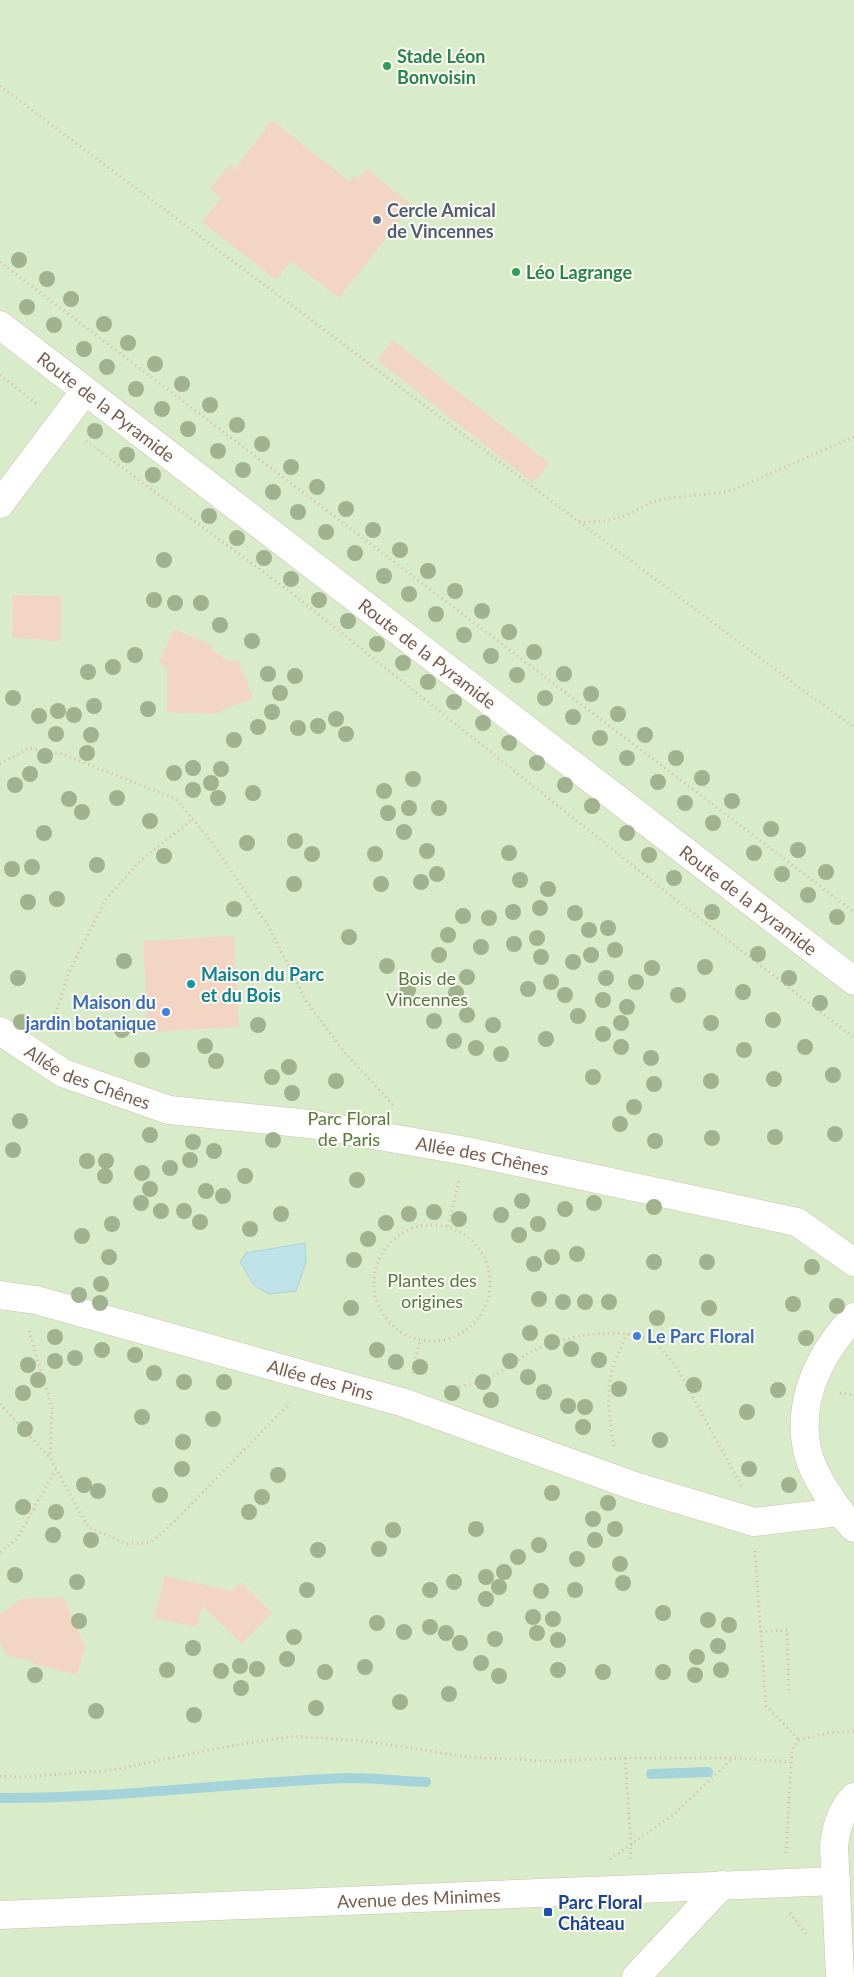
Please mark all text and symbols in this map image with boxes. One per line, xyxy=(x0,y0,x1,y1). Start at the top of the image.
place label: Stade Léon Bonvoisin xyxy=(397,45,486,88)
marker: Stade Léon Bonvoisin xyxy=(381,60,393,72)
place label: Cercle Amical de Vincennes xyxy=(387,199,496,242)
marker: Cercle Amical de Vincennes xyxy=(371,214,383,226)
place label: Léo Lagrange xyxy=(526,261,632,283)
marker: Léo Lagrange xyxy=(510,266,522,278)
street label: Route de la Pyramide xyxy=(33,347,179,466)
street label: Route de la Pyramide xyxy=(354,594,501,713)
street label: Route de la Pyramide xyxy=(675,840,822,960)
place label: Maison du Parc et du Bois xyxy=(201,963,324,1006)
park label: Bois de Vincennes xyxy=(386,967,468,1010)
marker: Maison du Parc et du Bois xyxy=(185,978,197,990)
place label: Maison du jardin botanique xyxy=(25,991,156,1034)
marker: Maison du jardin botanique xyxy=(160,1006,172,1018)
street label: Allée des Chênes xyxy=(21,1040,154,1114)
park label: Parc Floral de Paris xyxy=(308,1107,390,1150)
street label: Allée des Chênes xyxy=(414,1132,551,1180)
park label: Plantes des origines xyxy=(387,1269,477,1312)
place label: Le Parc Floral xyxy=(647,1325,754,1347)
marker: Le Parc Floral xyxy=(631,1330,643,1342)
street label: Allée des Pins xyxy=(265,1354,377,1405)
street label: Avenue des Minimes xyxy=(336,1884,501,1912)
place label: Parc Floral Château xyxy=(558,1891,643,1934)
marker: Parc Floral Château xyxy=(542,1906,554,1918)

